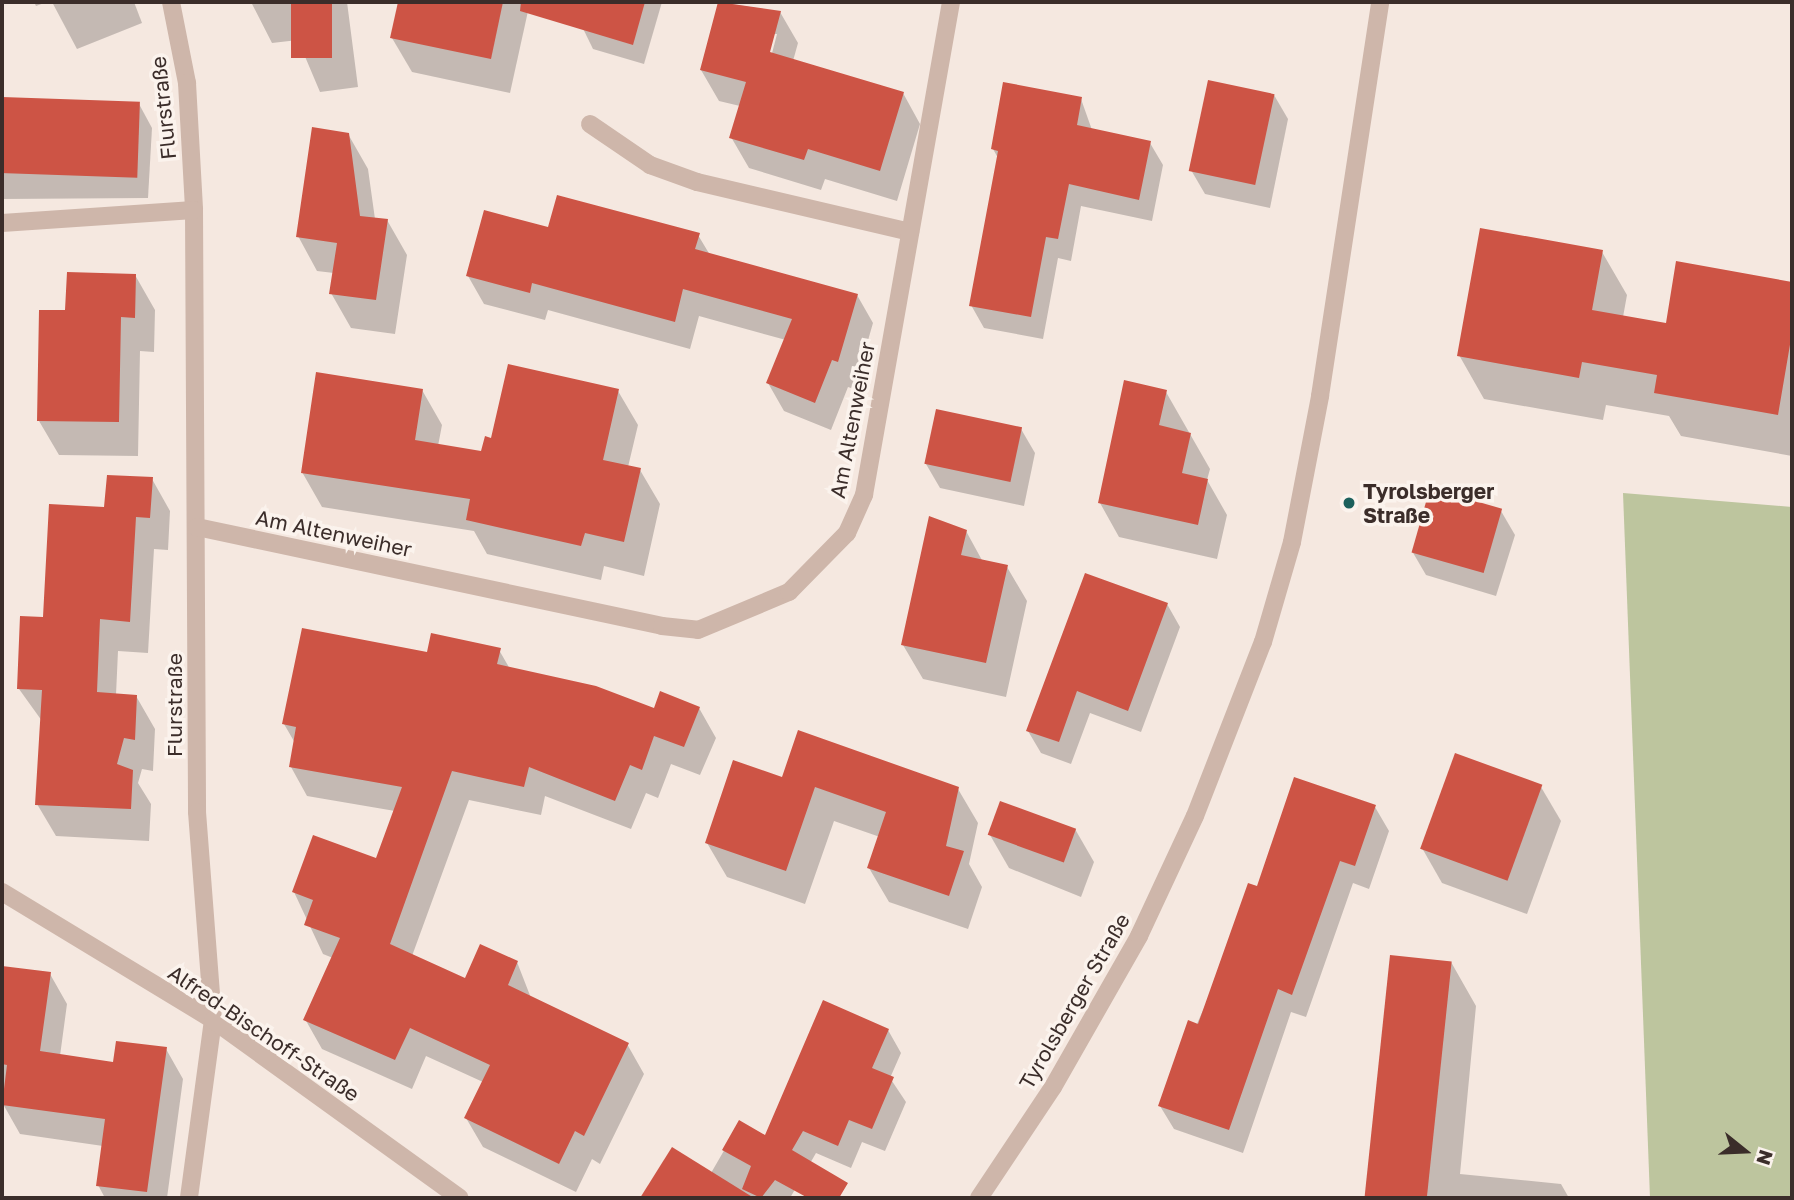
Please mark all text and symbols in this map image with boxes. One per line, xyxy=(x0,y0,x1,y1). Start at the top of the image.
street label: Flurstraße xyxy=(145,55,181,161)
street label: Am Altenweiher xyxy=(824,340,880,500)
place label: Tyrolsberger Straße xyxy=(1363,478,1494,528)
marker: Tyrolsberger Straße xyxy=(1341,495,1357,511)
street label: Am Altenweiher xyxy=(254,504,414,562)
street label: Flurstraße xyxy=(161,653,187,757)
street label: Tyrolsberger Straße xyxy=(1013,909,1135,1093)
street label: Alfred-Bischoff-Straße xyxy=(164,960,364,1106)
north arrow xyxy=(1710,1116,1780,1186)
text: N xyxy=(1752,1147,1779,1168)

